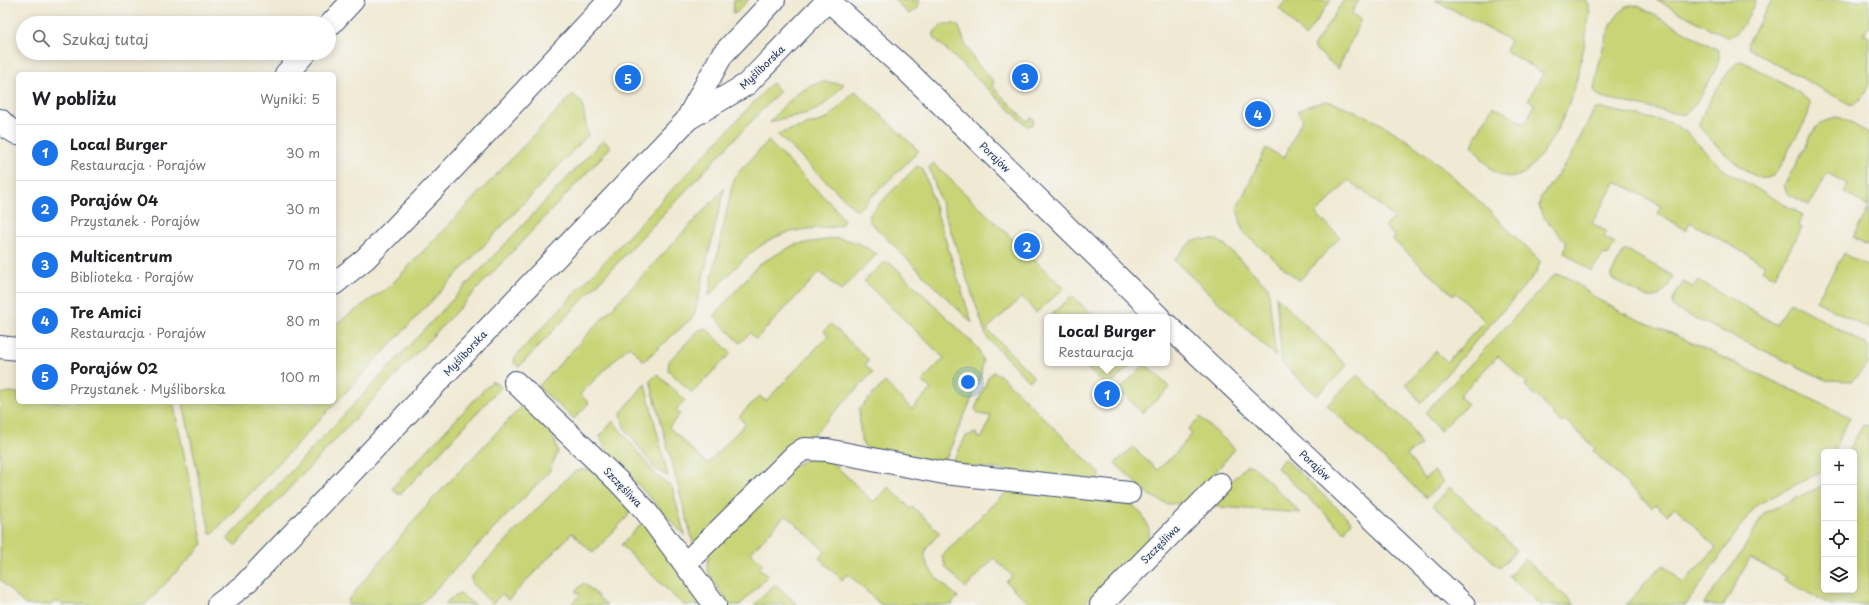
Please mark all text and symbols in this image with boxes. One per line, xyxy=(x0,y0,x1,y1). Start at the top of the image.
search box xyxy=(16,16,336,60)
icon: search xyxy=(30,27,52,49)
text: Szukaj tutaj xyxy=(62,27,149,50)
street label: Myśliborska xyxy=(736,41,789,93)
pin: 3 xyxy=(1012,62,1038,92)
pin: 5 xyxy=(615,63,641,93)
text: W pobliżu xyxy=(32,85,117,111)
text: Wyniki: 5 xyxy=(260,89,320,108)
pin: 4 xyxy=(1245,99,1271,129)
text: Local Burger xyxy=(70,132,167,155)
street label: Porajów xyxy=(976,138,1014,175)
text: 1 xyxy=(42,143,48,162)
text: 30 m xyxy=(286,143,320,162)
text: Restauracja · Porajów xyxy=(70,155,206,174)
text: Porajów 04 xyxy=(70,188,158,211)
text: 2 xyxy=(40,199,50,218)
text: 30 m xyxy=(286,199,320,218)
text: Przystanek · Porajów xyxy=(70,211,200,230)
pin: 2 xyxy=(1014,231,1040,261)
text: Multicentrum xyxy=(70,244,172,267)
text: 3 xyxy=(41,255,49,274)
text: 70 m xyxy=(287,255,320,274)
text: Biblioteka · Porajów xyxy=(70,267,194,286)
text: Tre Amici xyxy=(70,300,141,323)
text: 4 xyxy=(41,311,49,330)
text: 80 m xyxy=(286,311,320,330)
popup xyxy=(1044,314,1170,366)
text: Local Burger xyxy=(1058,319,1156,342)
text: Restauracja · Porajów xyxy=(70,323,206,342)
street label: Myśliborska xyxy=(439,326,491,380)
text: Restauracja xyxy=(1058,342,1134,361)
text: Porajów 02 xyxy=(70,356,158,379)
text: 5 xyxy=(41,367,49,386)
text: 100 m xyxy=(280,367,320,386)
your location xyxy=(958,372,978,392)
text: Przystanek · Myśliborska xyxy=(70,379,226,398)
pin: 1 xyxy=(1094,379,1120,409)
street label: Porajów xyxy=(1296,446,1335,483)
map controls xyxy=(1821,449,1857,593)
button: + xyxy=(1821,449,1857,485)
street label: Szczęśliwa xyxy=(601,464,647,510)
button: − xyxy=(1821,485,1857,521)
street label: Szczęśliwa xyxy=(1137,520,1183,567)
button: locate xyxy=(1821,521,1857,557)
button: layers xyxy=(1821,557,1857,593)

